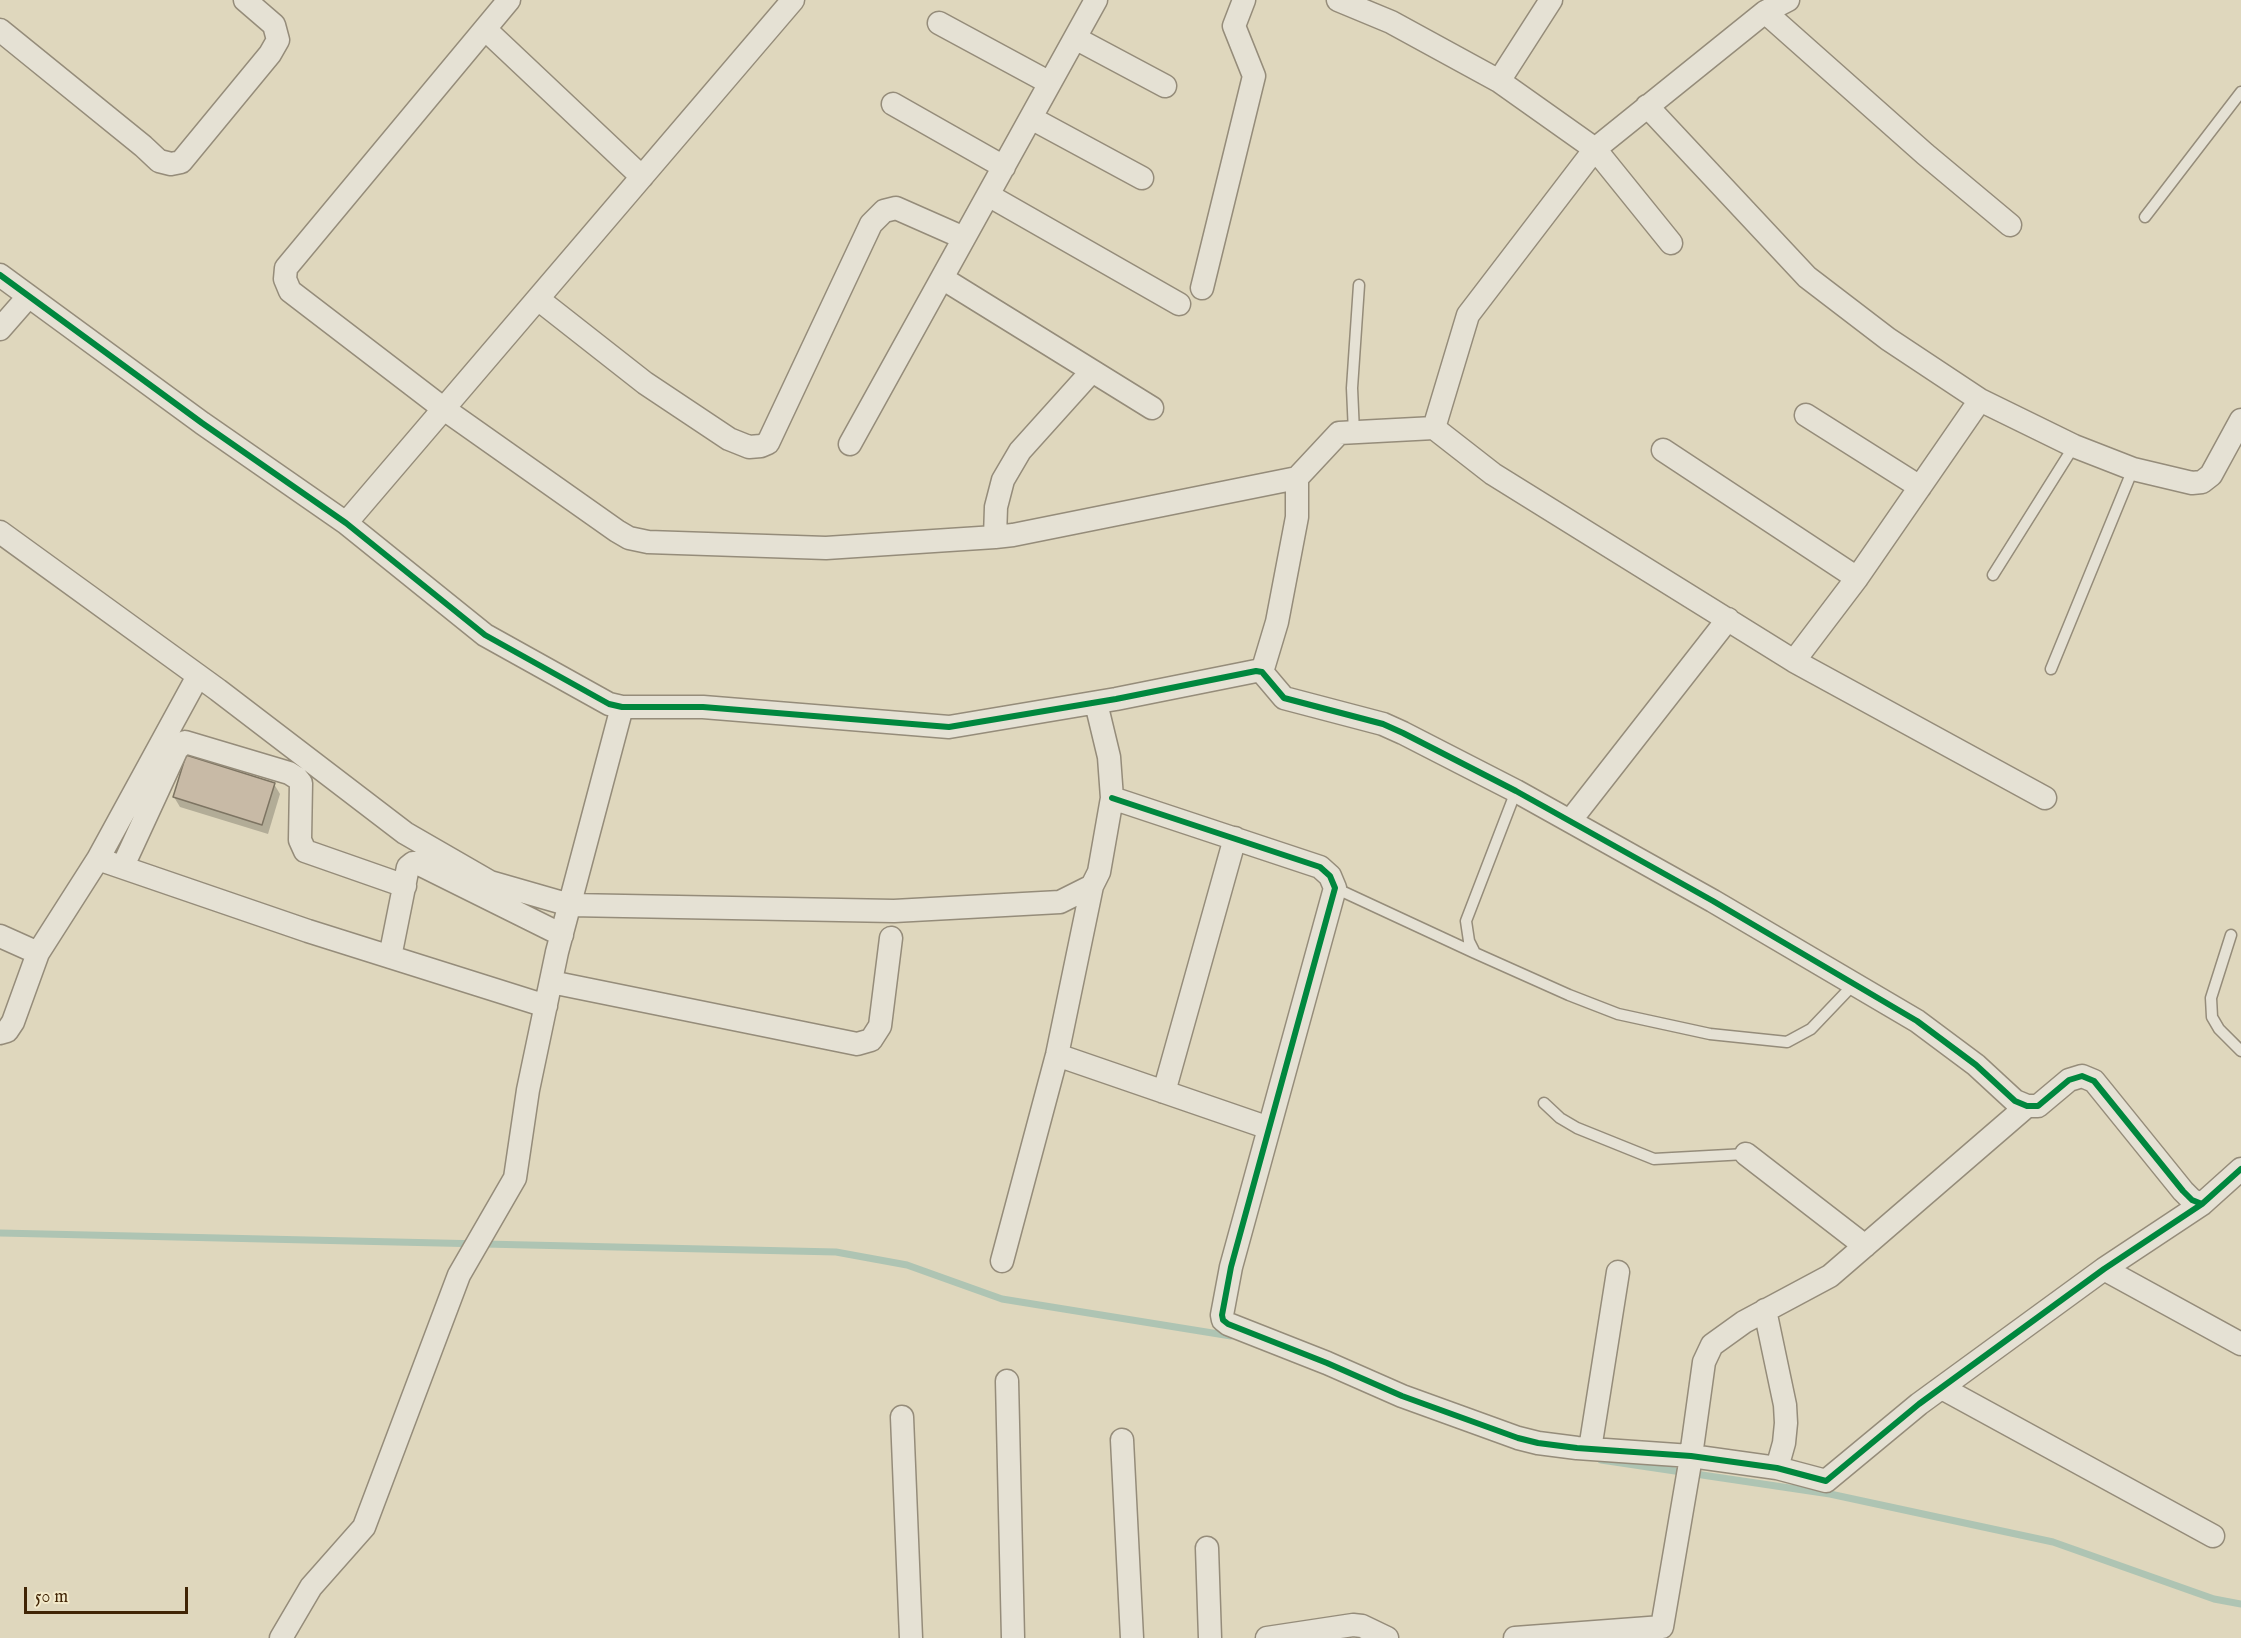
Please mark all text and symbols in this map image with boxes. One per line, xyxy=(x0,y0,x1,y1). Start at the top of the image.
scale bar xyxy=(27,1575,190,1613)
text: 50 m xyxy=(35,1586,68,1609)

